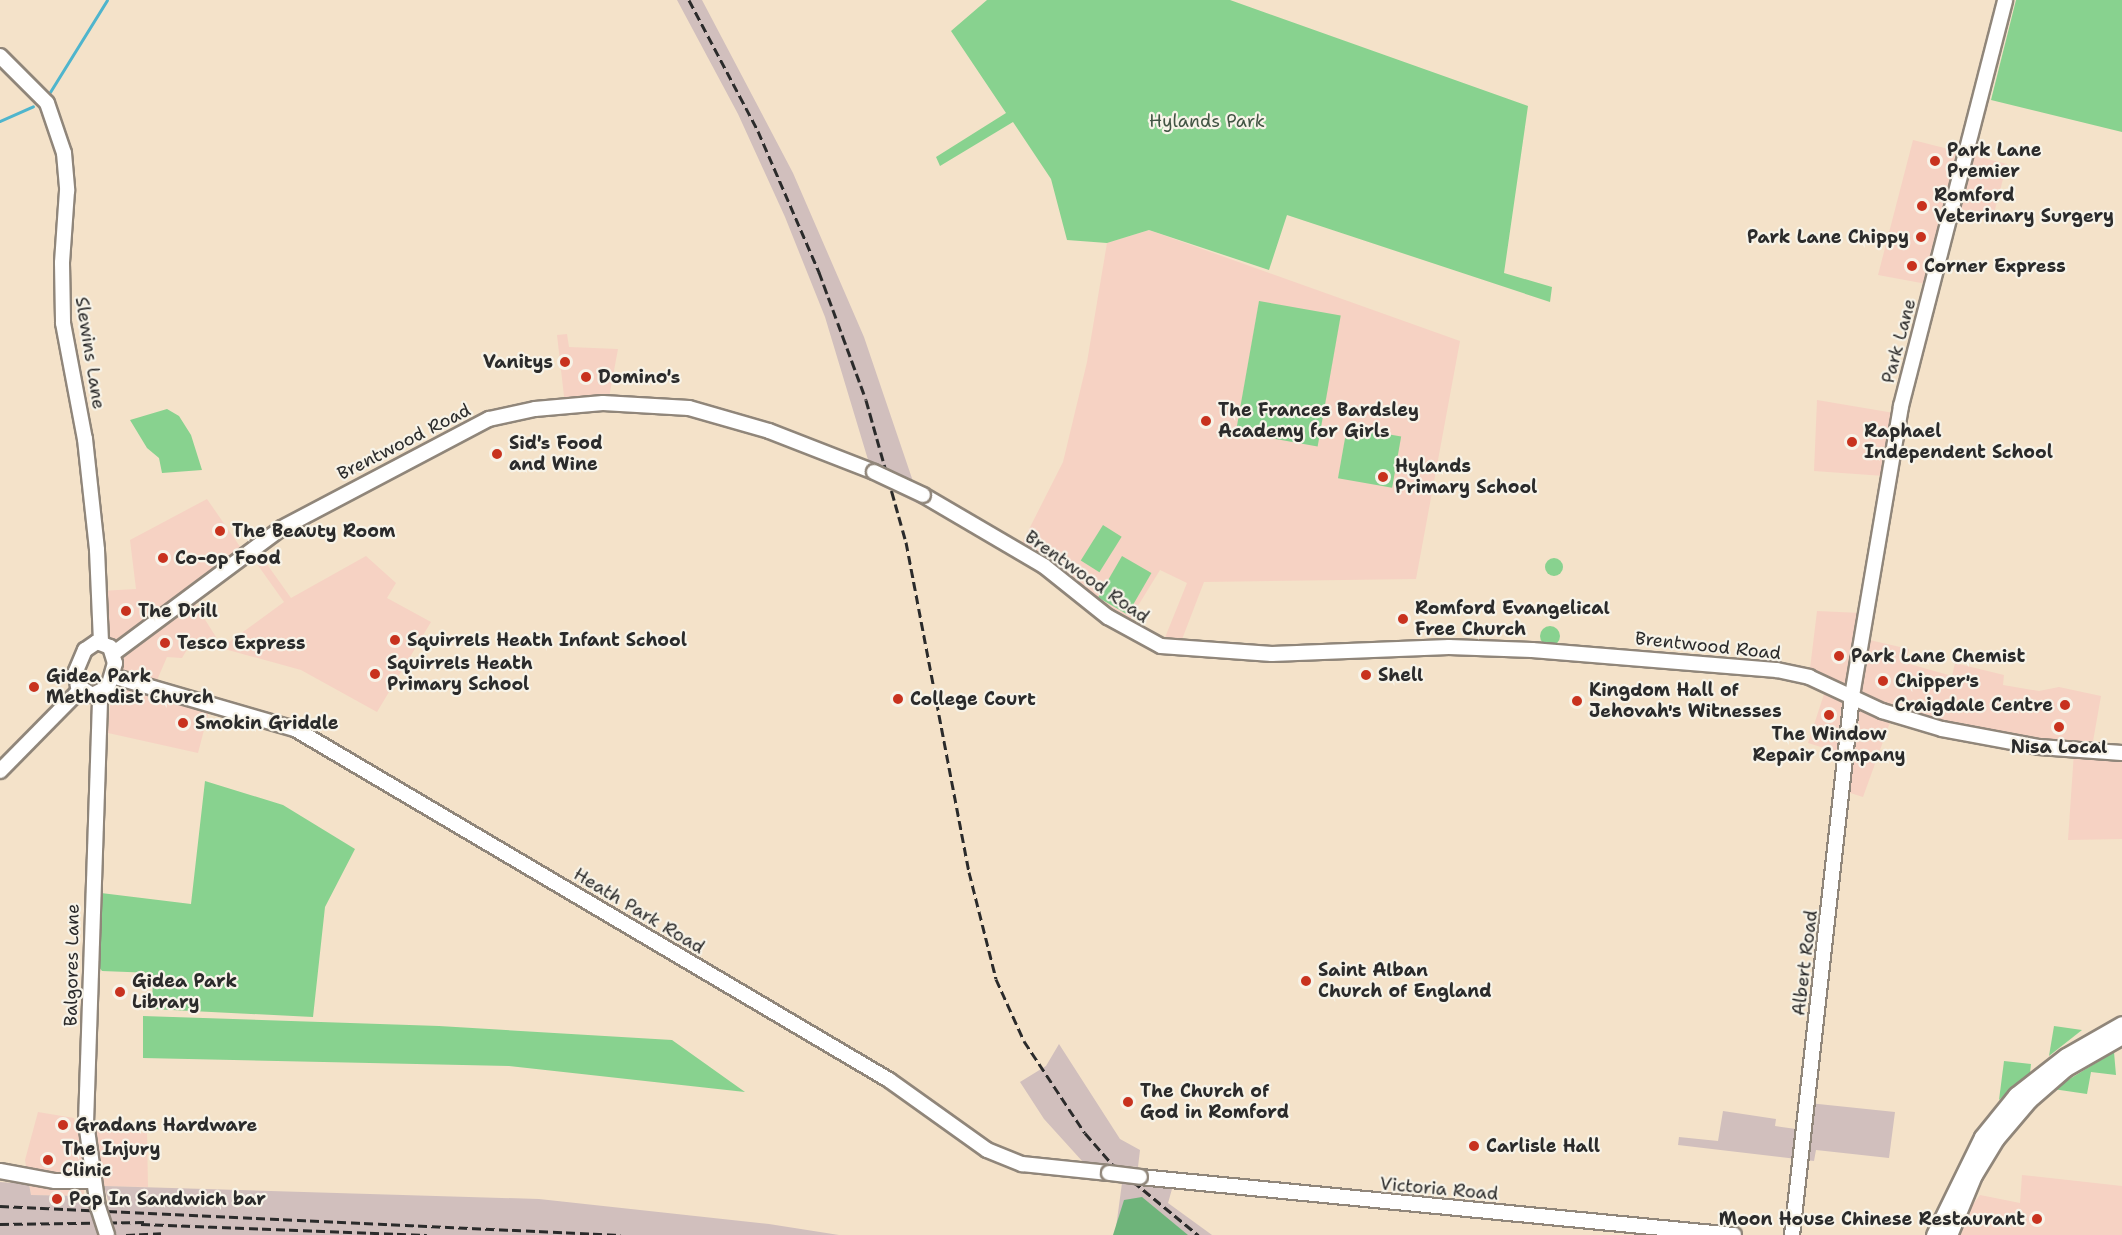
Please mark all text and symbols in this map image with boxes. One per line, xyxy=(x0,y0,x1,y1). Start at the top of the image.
park label: Hylands Park xyxy=(1149,110,1265,132)
place label: Park Lane Premier xyxy=(1947,140,2042,182)
marker: Park Lane Premier xyxy=(1928,154,1942,168)
place label: Romford Veterinary Surgery xyxy=(1934,185,2114,228)
marker: Romford Veterinary Surgery xyxy=(1915,199,1929,213)
place label: Park Lane Chippy xyxy=(1747,226,1909,248)
marker: Park Lane Chippy xyxy=(1914,230,1928,244)
place label: Corner Express xyxy=(1924,255,2066,277)
marker: Corner Express xyxy=(1905,259,1919,273)
street label: Slewins Lane xyxy=(70,295,110,411)
street label: Park Lane xyxy=(1877,296,1921,386)
place label: Vanitys xyxy=(483,351,553,373)
marker: Vanitys xyxy=(558,355,572,369)
place label: Domino's xyxy=(598,366,680,388)
marker: Domino's xyxy=(579,370,593,384)
street label: Brentwood Road xyxy=(334,399,474,485)
place label: The Frances Bardsley Academy for Girls xyxy=(1218,400,1419,442)
marker: The Frances Bardsley Academy for Girls xyxy=(1199,414,1213,428)
place label: Raphael Independent School xyxy=(1864,421,2053,464)
place label: Sid's Food and Wine xyxy=(509,433,603,476)
marker: Raphael Independent School xyxy=(1845,435,1859,449)
marker: Sid's Food and Wine xyxy=(490,447,504,461)
place label: Hylands Primary School xyxy=(1395,456,1537,498)
marker: Hylands Primary School xyxy=(1376,470,1390,484)
place label: The Beauty Room xyxy=(232,520,395,542)
marker: The Beauty Room xyxy=(213,524,227,538)
street label: Brentwood Road xyxy=(1021,526,1153,628)
place label: Co-op Food xyxy=(175,547,281,569)
marker: Co-op Food xyxy=(156,551,170,565)
place label: Romford Evangelical Free Church xyxy=(1415,598,1610,640)
place label: The Drill xyxy=(138,600,218,622)
marker: The Drill xyxy=(119,604,133,618)
marker: Romford Evangelical Free Church xyxy=(1396,612,1410,626)
street label: Brentwood Road xyxy=(1634,628,1782,664)
place label: Squirrels Heath Infant School xyxy=(407,629,687,651)
place label: Tesco Express xyxy=(177,632,306,654)
marker: Squirrels Heath Infant School xyxy=(388,633,402,647)
marker: Tesco Express xyxy=(158,636,172,650)
place label: Park Lane Chemist xyxy=(1851,645,2025,667)
marker: Park Lane Chemist xyxy=(1832,649,1846,663)
place label: Squirrels Heath Primary School xyxy=(387,653,533,696)
place label: Shell xyxy=(1378,664,1423,686)
place label: Gidea Park Methodist Church xyxy=(46,666,214,708)
marker: Squirrels Heath Primary School xyxy=(368,667,382,681)
marker: Shell xyxy=(1359,668,1373,682)
place label: Chipper's xyxy=(1895,670,1979,692)
marker: Chipper's xyxy=(1876,674,1890,688)
marker: Gidea Park Methodist Church xyxy=(27,680,41,694)
place label: Kingdom Hall of Jehovah's Witnesses xyxy=(1589,680,1782,722)
place label: College Court xyxy=(910,688,1036,710)
marker: College Court xyxy=(891,692,905,706)
marker: Kingdom Hall of Jehovah's Witnesses xyxy=(1570,694,1584,708)
place label: Craigdale Centre xyxy=(1894,694,2053,716)
marker: Craigdale Centre xyxy=(2058,698,2072,712)
marker: The Window Repair Company xyxy=(1822,708,1836,722)
place label: Smokin Griddle xyxy=(195,712,339,734)
marker: Smokin Griddle xyxy=(176,716,190,730)
marker: Nisa Local xyxy=(2052,720,2066,734)
place label: The Window Repair Company xyxy=(1753,724,1905,766)
place label: Nisa Local xyxy=(2011,736,2107,758)
street label: Heath Park Road xyxy=(570,863,708,959)
street label: Balgores Lane xyxy=(60,903,84,1027)
street label: Albert Road xyxy=(1788,909,1822,1017)
place label: Saint Alban Church of England xyxy=(1318,960,1492,1002)
place label: Gidea Park Library xyxy=(132,971,237,1014)
marker: Saint Alban Church of England xyxy=(1299,974,1313,988)
marker: Gidea Park Library xyxy=(113,985,127,999)
place label: The Church of God in Romford xyxy=(1140,1081,1289,1124)
marker: The Church of God in Romford xyxy=(1121,1095,1135,1109)
place label: Gradans Hardware xyxy=(75,1114,257,1136)
marker: Gradans Hardware xyxy=(56,1118,70,1132)
place label: Carlisle Hall xyxy=(1486,1135,1600,1157)
place label: The Injury Clinic xyxy=(62,1139,160,1182)
marker: Carlisle Hall xyxy=(1467,1139,1481,1153)
marker: The Injury Clinic xyxy=(39,1151,57,1169)
street label: Victoria Road xyxy=(1379,1173,1499,1205)
place label: Pop In Sandwich bar xyxy=(69,1188,266,1210)
marker: Pop In Sandwich bar xyxy=(50,1192,64,1206)
place label: Moon House Chinese Restaurant xyxy=(1719,1208,2025,1230)
marker: Moon House Chinese Restaurant xyxy=(2030,1212,2044,1226)

